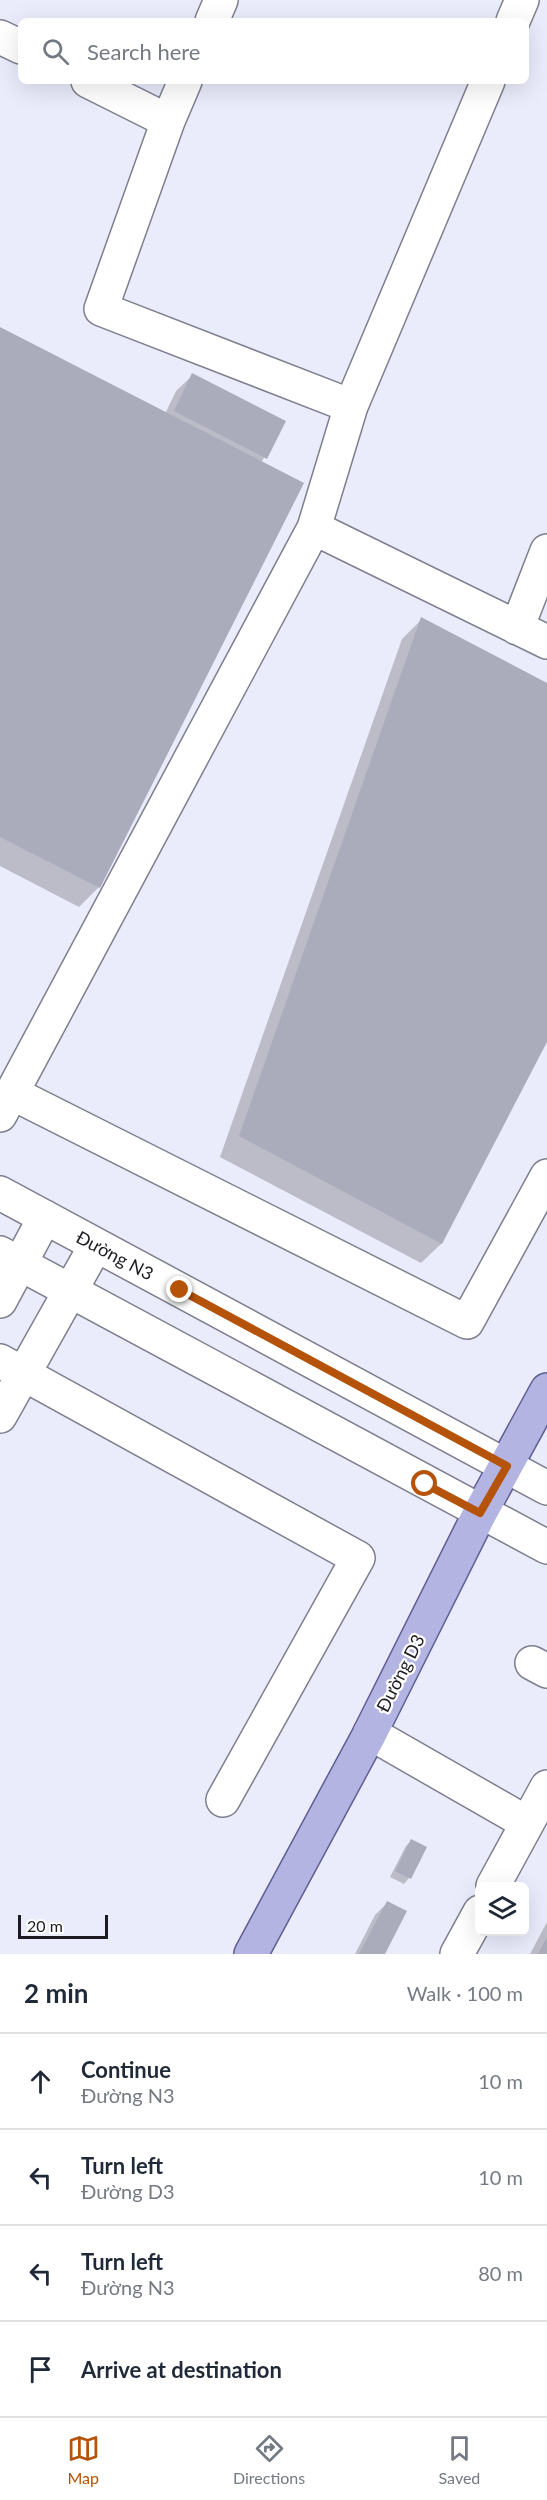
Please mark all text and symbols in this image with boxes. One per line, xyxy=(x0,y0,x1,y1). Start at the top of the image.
search box xyxy=(18,18,529,84)
icon: search xyxy=(39,35,72,68)
text: Search here xyxy=(87,38,200,65)
street label: Đường N3 xyxy=(73,1226,157,1284)
route end xyxy=(166,1276,192,1302)
route start xyxy=(411,1470,437,1496)
street label: Đường D3 xyxy=(371,1631,429,1715)
map controls xyxy=(475,1882,529,1936)
button: layers xyxy=(475,1882,529,1936)
scale bar xyxy=(18,1912,108,1940)
text: 20 m xyxy=(27,1916,63,1935)
text: 2 min xyxy=(24,1977,88,2009)
text: Walk · 100 m xyxy=(407,1981,523,2005)
text: Continue xyxy=(81,2056,171,2083)
icon: ahead xyxy=(24,2065,57,2098)
text: 10 m xyxy=(478,2069,523,2093)
text: Đường N3 xyxy=(81,2083,175,2107)
text: Turn left xyxy=(81,2152,163,2179)
icon: left xyxy=(24,2161,57,2194)
text: 10 m xyxy=(478,2165,523,2189)
text: Đường D3 xyxy=(81,2179,175,2203)
text: Turn left xyxy=(81,2248,163,2275)
icon: left xyxy=(24,2257,57,2290)
text: 80 m xyxy=(478,2261,523,2285)
text: Đường N3 xyxy=(81,2275,175,2299)
icon: arrive xyxy=(24,2353,57,2386)
text: Arrive at destination xyxy=(81,2356,282,2383)
tab: Map xyxy=(67,2432,100,2487)
tab: Directions xyxy=(233,2432,305,2487)
tab: Saved xyxy=(439,2432,480,2487)

